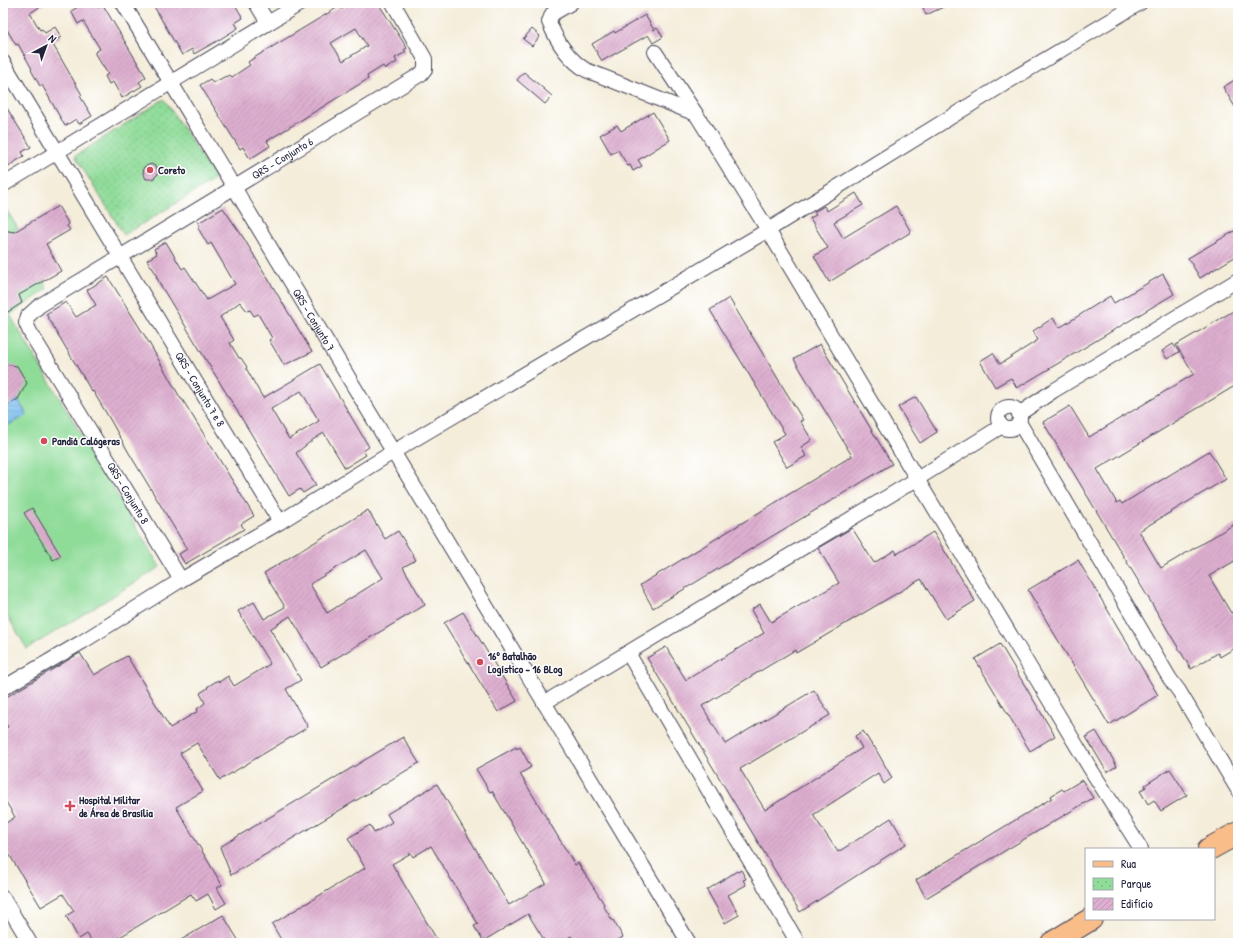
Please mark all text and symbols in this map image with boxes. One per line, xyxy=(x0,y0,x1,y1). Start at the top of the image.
north arrow xyxy=(26,26,66,66)
text: N xyxy=(46,31,59,46)
street label: QRS - Conjunto 6 xyxy=(249,134,316,182)
place label: Coreto xyxy=(158,163,186,177)
marker: Coreto xyxy=(145,165,155,175)
street label: QRS - Conjunto 7 xyxy=(290,286,338,354)
street label: QRS - Conjunto 7 e 8 xyxy=(172,349,228,429)
place label: Pandiá Calógeras xyxy=(52,434,121,449)
marker: Pandiá Calógeras xyxy=(39,436,49,446)
street label: QRS - Conjunto 8 xyxy=(104,460,152,527)
place label: 16º Batalhão Logístico - 16 BLog xyxy=(488,649,563,677)
marker: 16º Batalhão Logístico - 16 BLog xyxy=(475,657,485,667)
place label: Hospital Militar de Área de Brasília xyxy=(79,793,153,820)
marker: Hospital Militar de Área de Brasília xyxy=(64,800,76,812)
legend xyxy=(1085,848,1215,920)
text: Rua xyxy=(1121,855,1136,872)
text: Parque xyxy=(1121,875,1151,892)
text: Edifício xyxy=(1121,895,1153,912)

